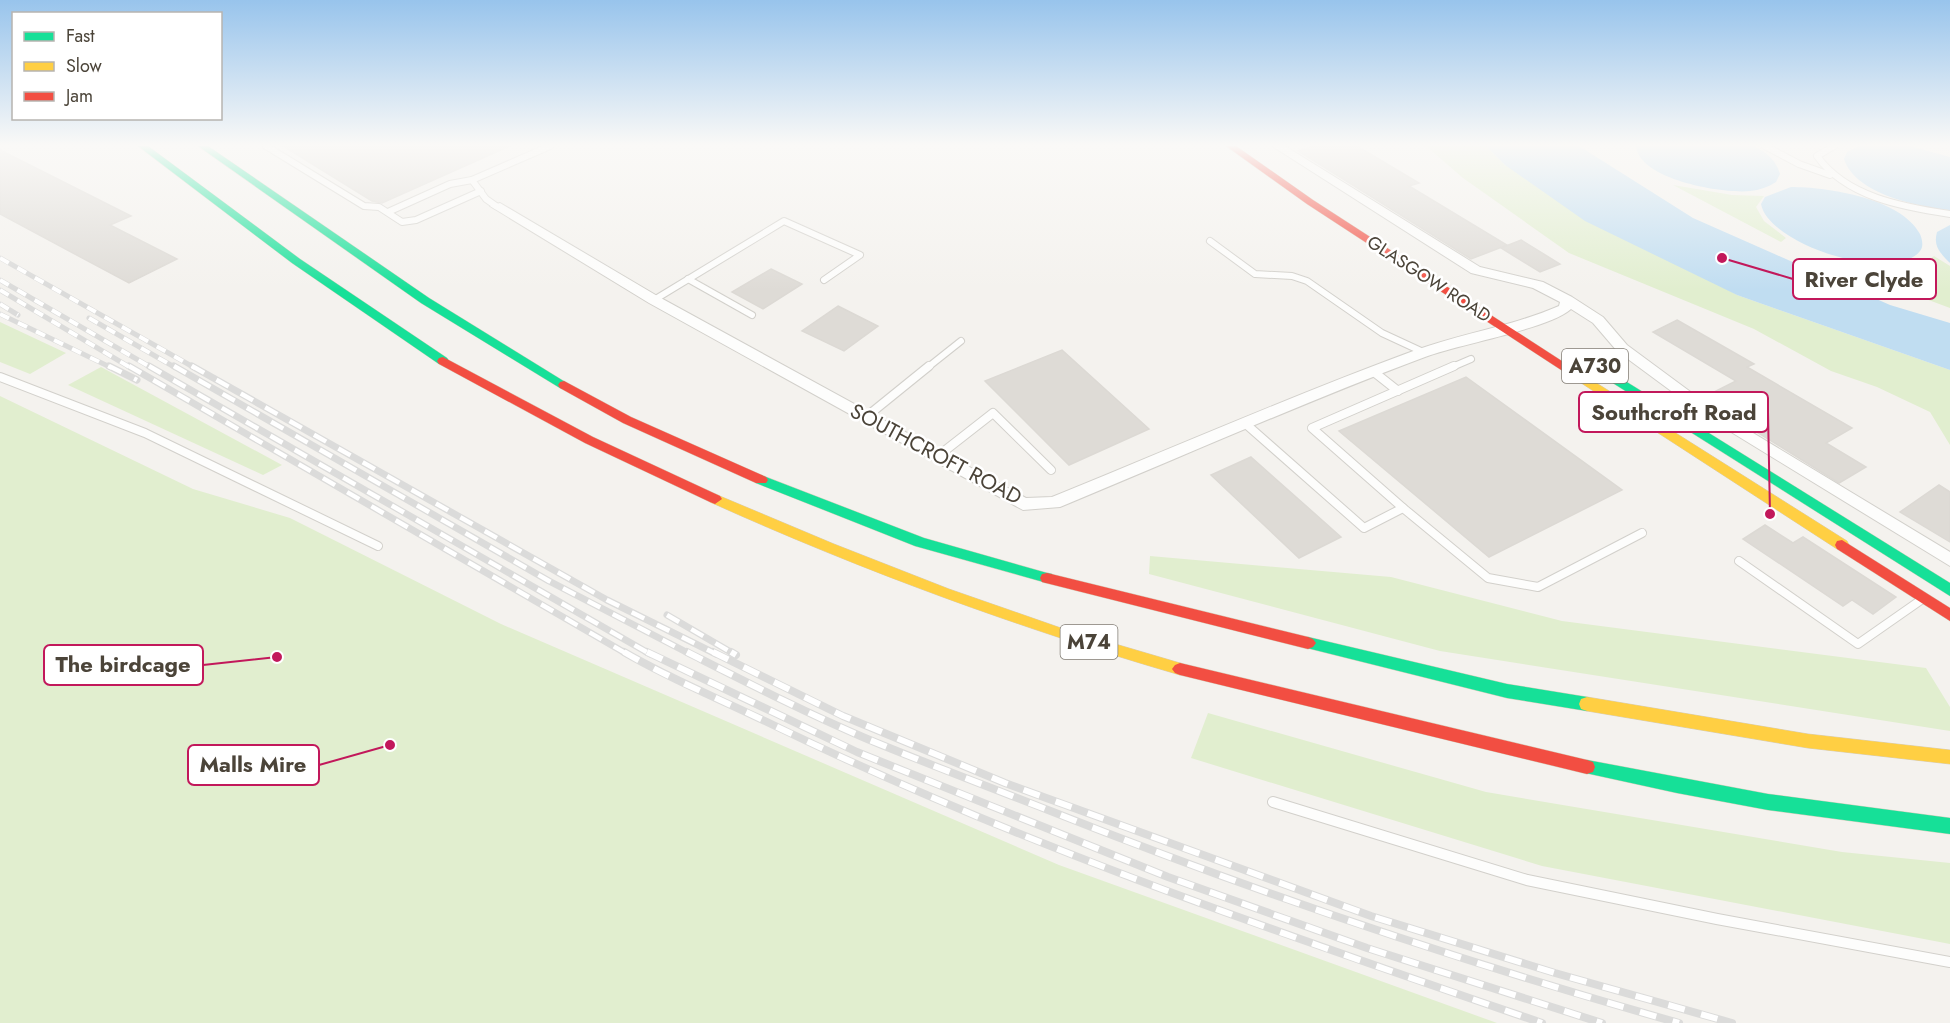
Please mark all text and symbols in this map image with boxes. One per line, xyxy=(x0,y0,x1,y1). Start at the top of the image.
legend xyxy=(12,12,222,120)
text: Fast xyxy=(66,23,95,49)
text: Slow xyxy=(66,53,103,79)
text: Jam xyxy=(64,83,93,109)
street label: GLASGOW ROAD xyxy=(1362,229,1496,329)
callout: River Clyde xyxy=(1793,259,1936,299)
text: River Clyde xyxy=(1805,263,1923,295)
road number: A730 xyxy=(1562,349,1628,383)
callout: Southcroft Road xyxy=(1579,392,1768,432)
street label: SOUTHCROFT ROAD xyxy=(845,396,1027,512)
text: Southcroft Road xyxy=(1591,396,1757,428)
road number: M74 xyxy=(1060,625,1118,659)
callout: The birdcage xyxy=(44,645,203,685)
text: The birdcage xyxy=(55,648,191,680)
callout: Malls Mire xyxy=(188,745,319,785)
text: Malls Mire xyxy=(200,748,306,780)

